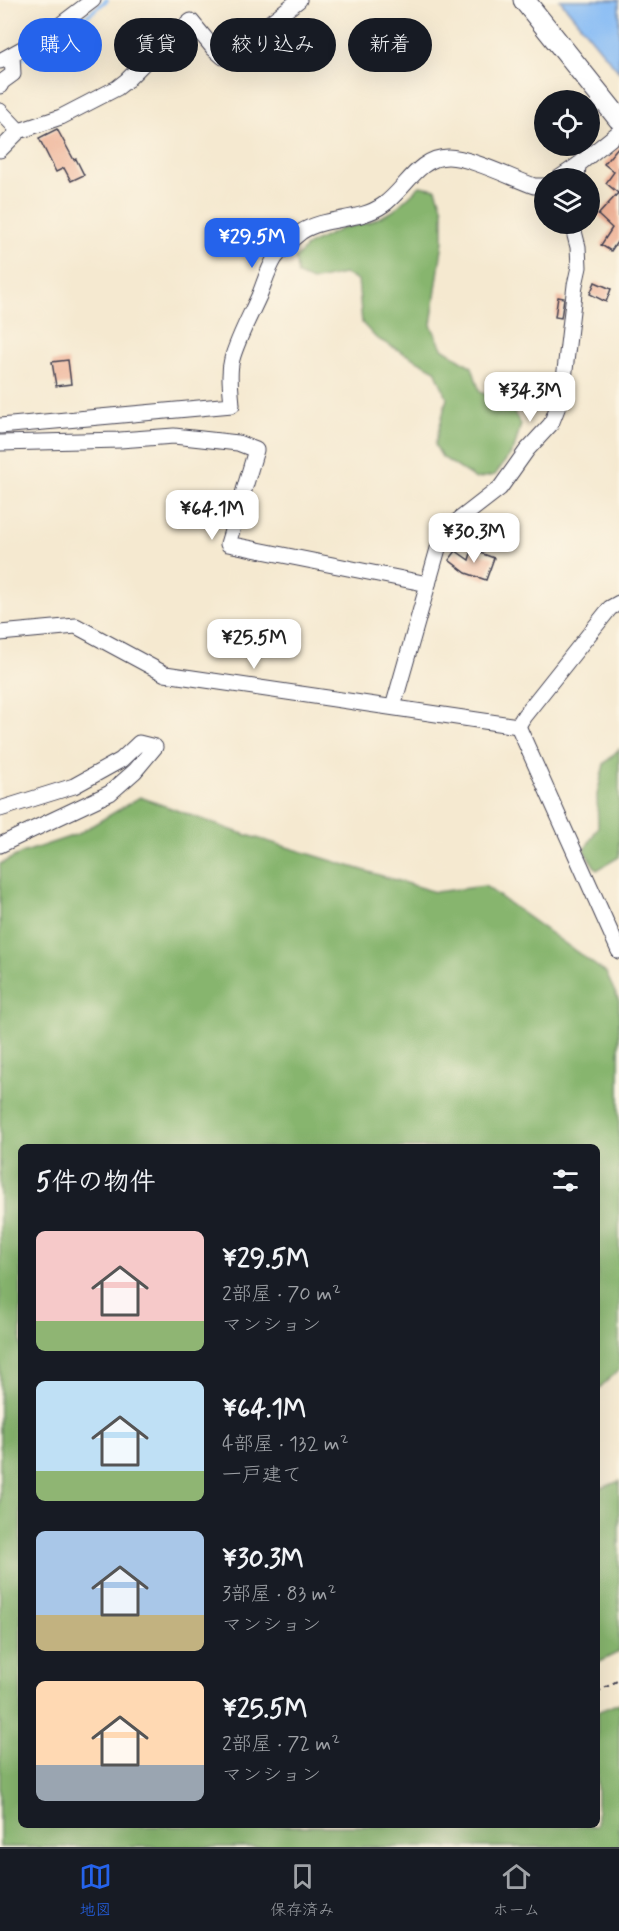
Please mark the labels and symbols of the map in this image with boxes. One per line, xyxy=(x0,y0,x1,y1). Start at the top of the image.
pin: ¥29.5M xyxy=(203,218,301,269)
pin: ¥34.3M xyxy=(481,372,579,423)
pin: ¥64.1M xyxy=(163,490,261,541)
pin: ¥30.3M xyxy=(425,513,523,564)
pin: ¥25.5M xyxy=(205,619,303,670)

